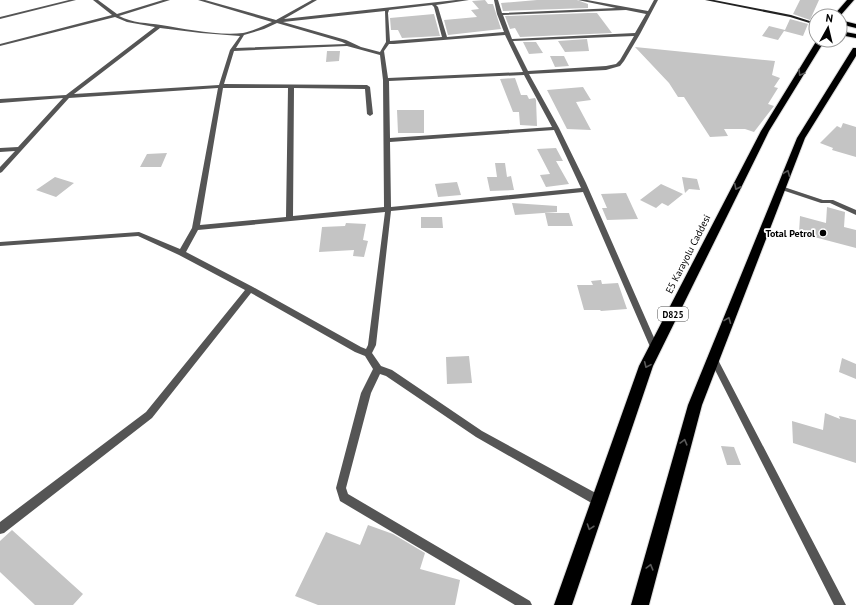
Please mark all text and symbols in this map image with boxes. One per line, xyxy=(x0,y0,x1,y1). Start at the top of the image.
north arrow xyxy=(808,8,848,48)
text: N xyxy=(825,11,834,26)
one-way arrow xyxy=(798,69,805,76)
one-way arrow xyxy=(782,170,790,178)
one-way arrow xyxy=(734,182,742,190)
street label: E5 Karayolu Caddesi xyxy=(663,212,713,296)
place label: Total Petrol xyxy=(766,227,815,240)
marker: Total Petrol xyxy=(818,228,828,238)
road number: D825 xyxy=(658,307,688,321)
one-way arrow xyxy=(724,316,732,323)
one-way arrow xyxy=(644,361,652,369)
one-way arrow xyxy=(679,439,688,446)
one-way arrow xyxy=(586,524,595,531)
one-way arrow xyxy=(645,564,654,571)

